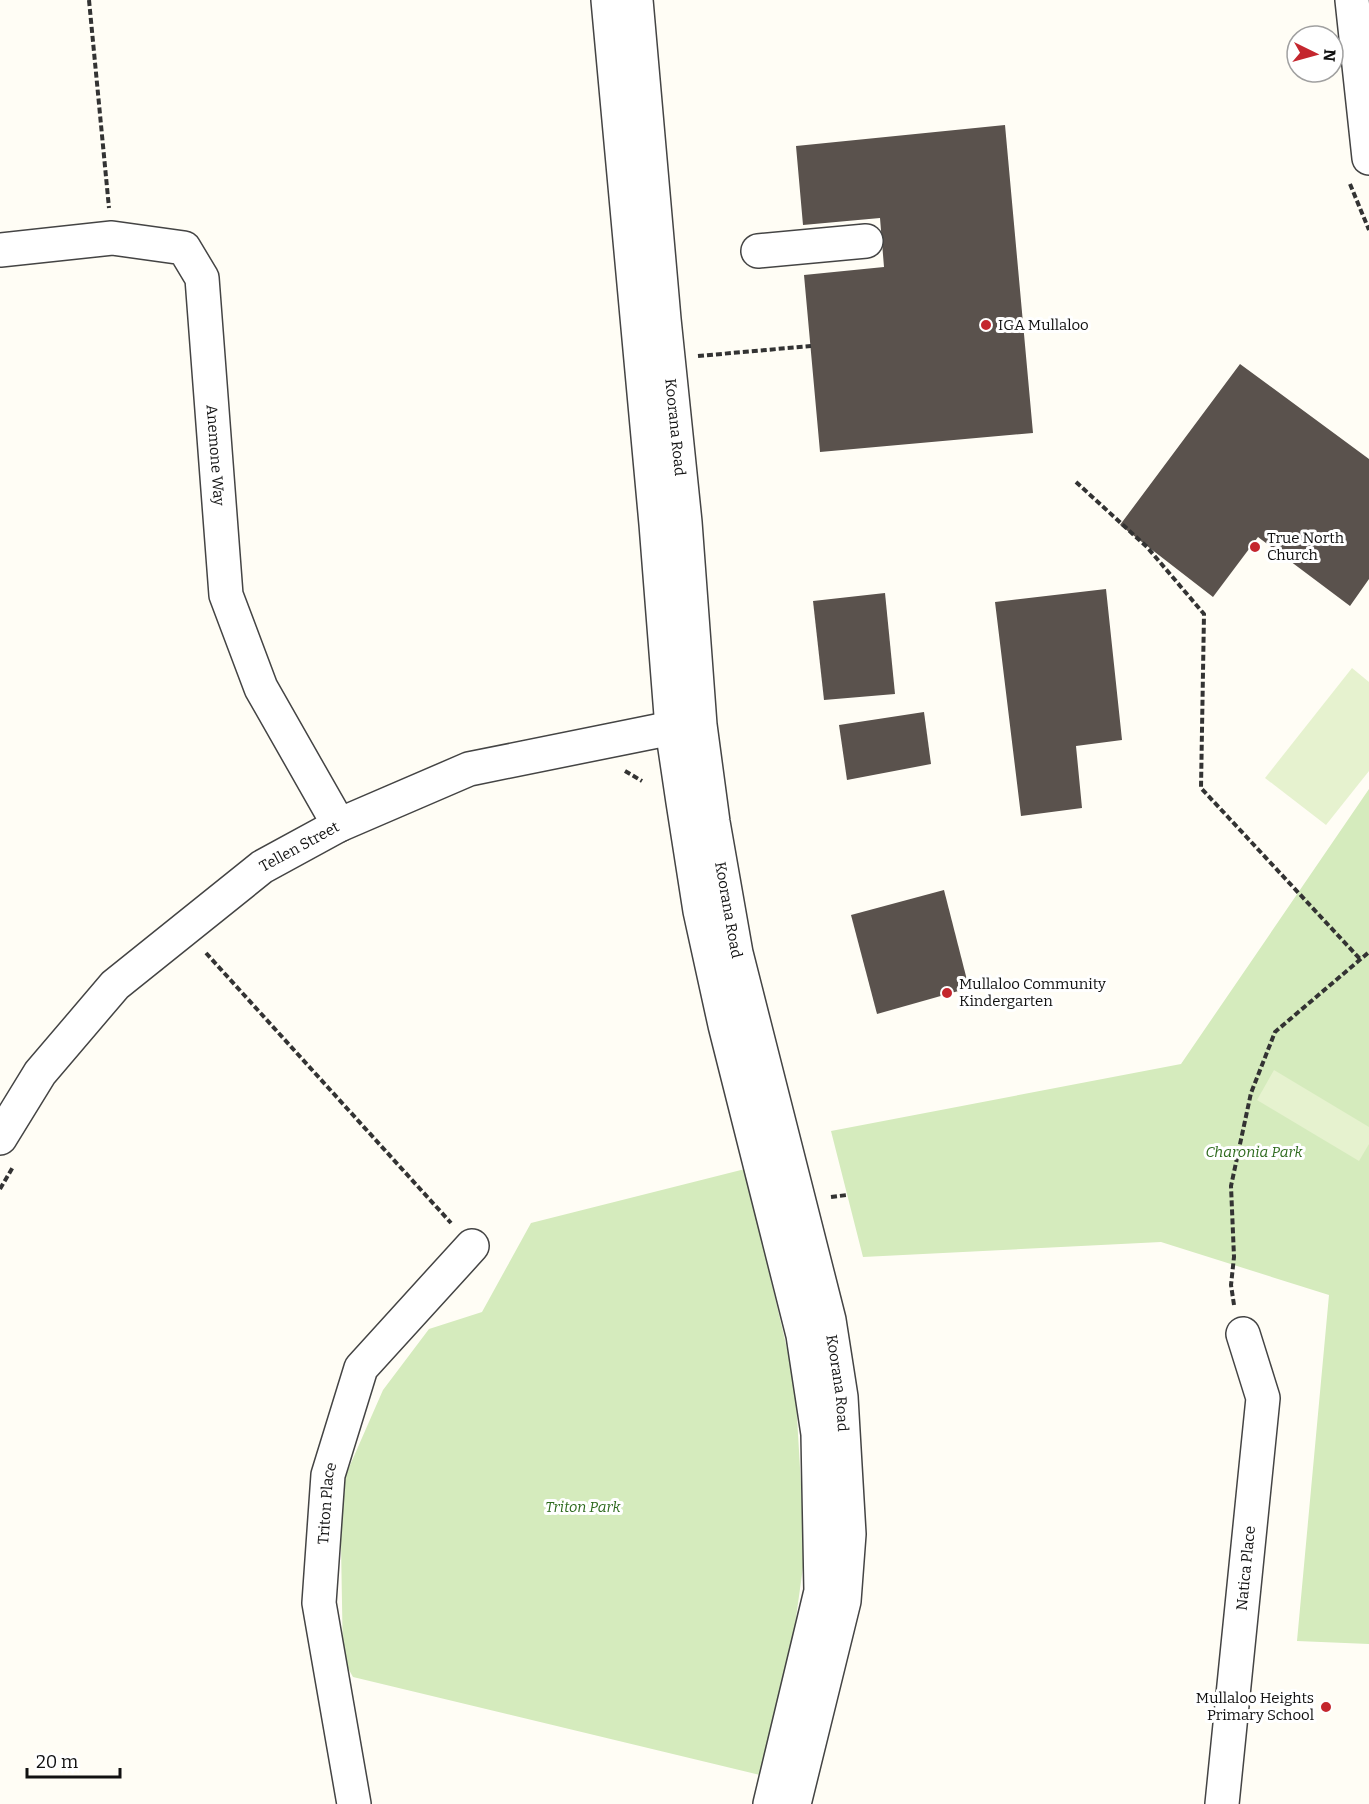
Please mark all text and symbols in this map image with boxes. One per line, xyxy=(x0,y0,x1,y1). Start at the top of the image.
north arrow xyxy=(1285,24,1345,84)
text: N xyxy=(1319,48,1339,62)
place label: IGA Mullaloo xyxy=(998,316,1089,334)
marker: IGA Mullaloo xyxy=(979,318,993,332)
street label: Koorana Road xyxy=(661,378,689,477)
street label: Anemone Way xyxy=(203,404,228,507)
place label: True North Church xyxy=(1267,529,1345,564)
marker: True North Church xyxy=(1248,540,1262,554)
street label: Tellen Street xyxy=(256,817,343,876)
street label: Koorana Road xyxy=(711,860,746,960)
place label: Mullaloo Community Kindergarten xyxy=(959,975,1106,1010)
marker: Mullaloo Community Kindergarten xyxy=(940,986,954,1000)
park label: Charonia Park xyxy=(1205,1143,1303,1161)
street label: Koorana Road xyxy=(822,1333,852,1432)
street label: Triton Place xyxy=(314,1460,340,1545)
park label: Triton Park xyxy=(545,1498,622,1516)
street label: Natica Place xyxy=(1233,1525,1259,1611)
place label: Mullaloo Heights Primary School xyxy=(1196,1689,1314,1724)
marker: Mullaloo Heights Primary School xyxy=(1319,1700,1333,1714)
scale bar xyxy=(27,1741,120,1779)
text: 20 m xyxy=(36,1751,78,1773)

